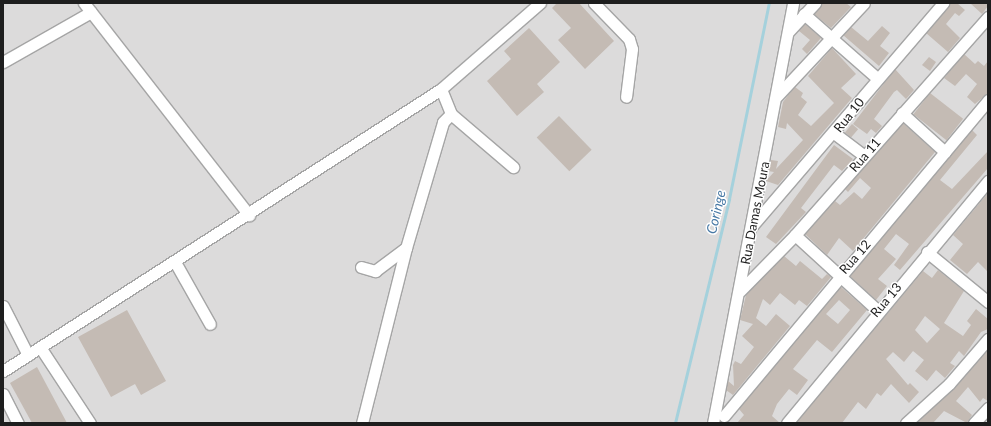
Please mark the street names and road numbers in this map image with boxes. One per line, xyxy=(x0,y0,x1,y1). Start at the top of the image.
street label: Rua 10 xyxy=(830,95,868,135)
street label: Rua 11 xyxy=(846,135,884,175)
street label: Rua Damas Moura xyxy=(737,160,773,266)
street label: Rua 12 xyxy=(836,237,874,277)
street label: Rua 13 xyxy=(867,280,905,320)

